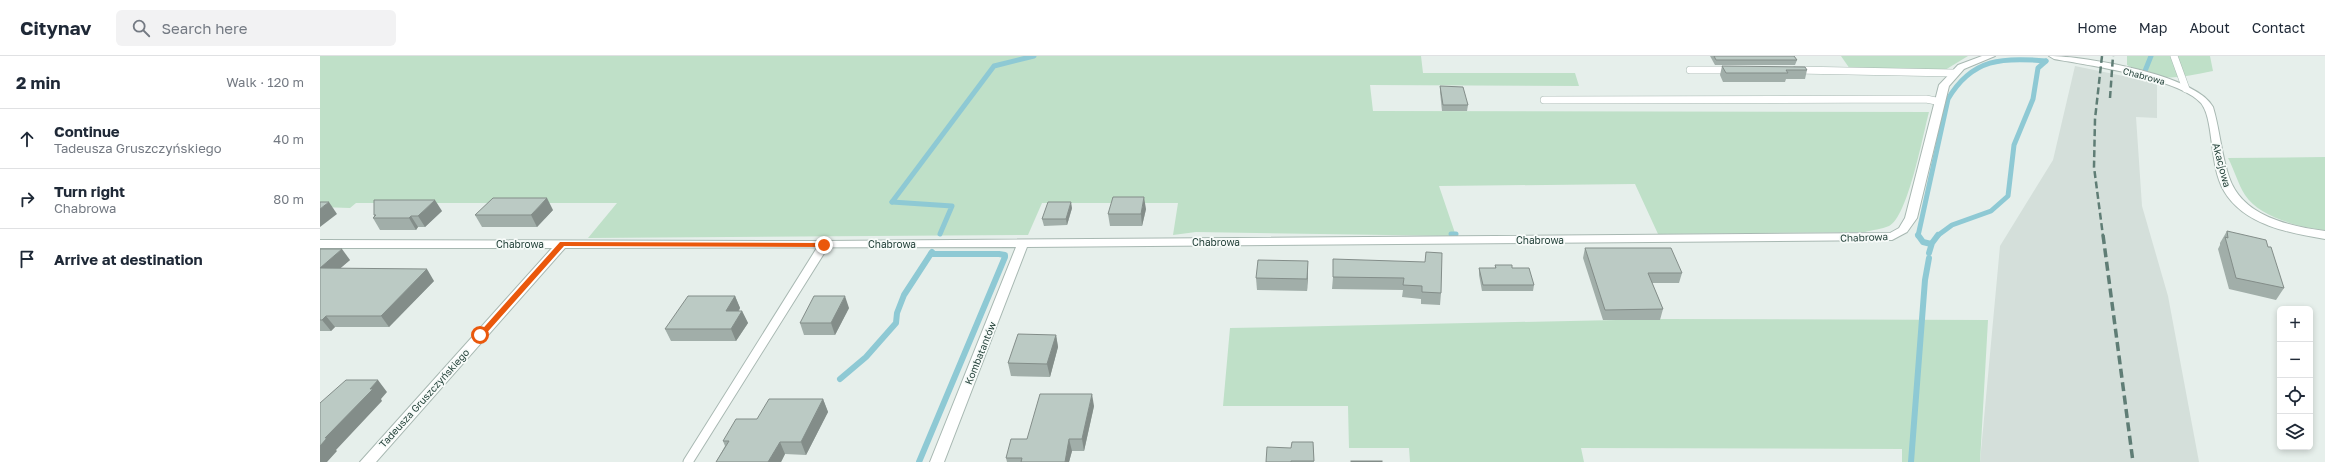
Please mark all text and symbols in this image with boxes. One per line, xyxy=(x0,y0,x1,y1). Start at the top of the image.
search box xyxy=(116,10,396,46)
text: Citynav xyxy=(20,16,92,39)
icon: search xyxy=(130,17,152,39)
text: Search here xyxy=(162,19,247,37)
text: Home xyxy=(2077,19,2117,36)
text: Map xyxy=(2139,19,2167,36)
text: About xyxy=(2189,19,2230,36)
text: Contact xyxy=(2252,19,2305,36)
street label: Chabrowa xyxy=(2122,65,2166,87)
text: 2 min xyxy=(16,72,60,93)
text: Walk · 120 m xyxy=(226,74,304,90)
text: Continue xyxy=(54,122,120,140)
icon: ahead xyxy=(16,128,38,150)
text: 40 m xyxy=(273,131,304,147)
text: Tadeusza Gruszczyńskiego xyxy=(54,140,222,156)
street label: Akacjowa xyxy=(2210,141,2234,189)
text: Turn right xyxy=(54,182,125,200)
icon: right xyxy=(16,188,38,210)
text: 80 m xyxy=(273,191,304,207)
text: Chabrowa xyxy=(54,200,116,216)
street label: Chabrowa xyxy=(1840,230,1888,244)
street label: Chabrowa xyxy=(1516,234,1564,246)
route end xyxy=(815,236,833,254)
street label: Chabrowa xyxy=(1192,236,1240,248)
street label: Chabrowa xyxy=(496,238,544,250)
street label: Chabrowa xyxy=(868,238,916,250)
icon: arrive xyxy=(16,248,38,270)
text: Arrive at destination xyxy=(54,250,203,268)
map controls xyxy=(2277,306,2313,450)
button: + xyxy=(2277,306,2313,342)
street label: Kombatantów xyxy=(962,320,998,386)
route start xyxy=(471,326,489,344)
button: − xyxy=(2277,342,2313,378)
street label: Tadeusza Gruszczyńskiego xyxy=(376,346,472,450)
button: locate xyxy=(2277,378,2313,414)
button: layers xyxy=(2277,414,2313,450)

